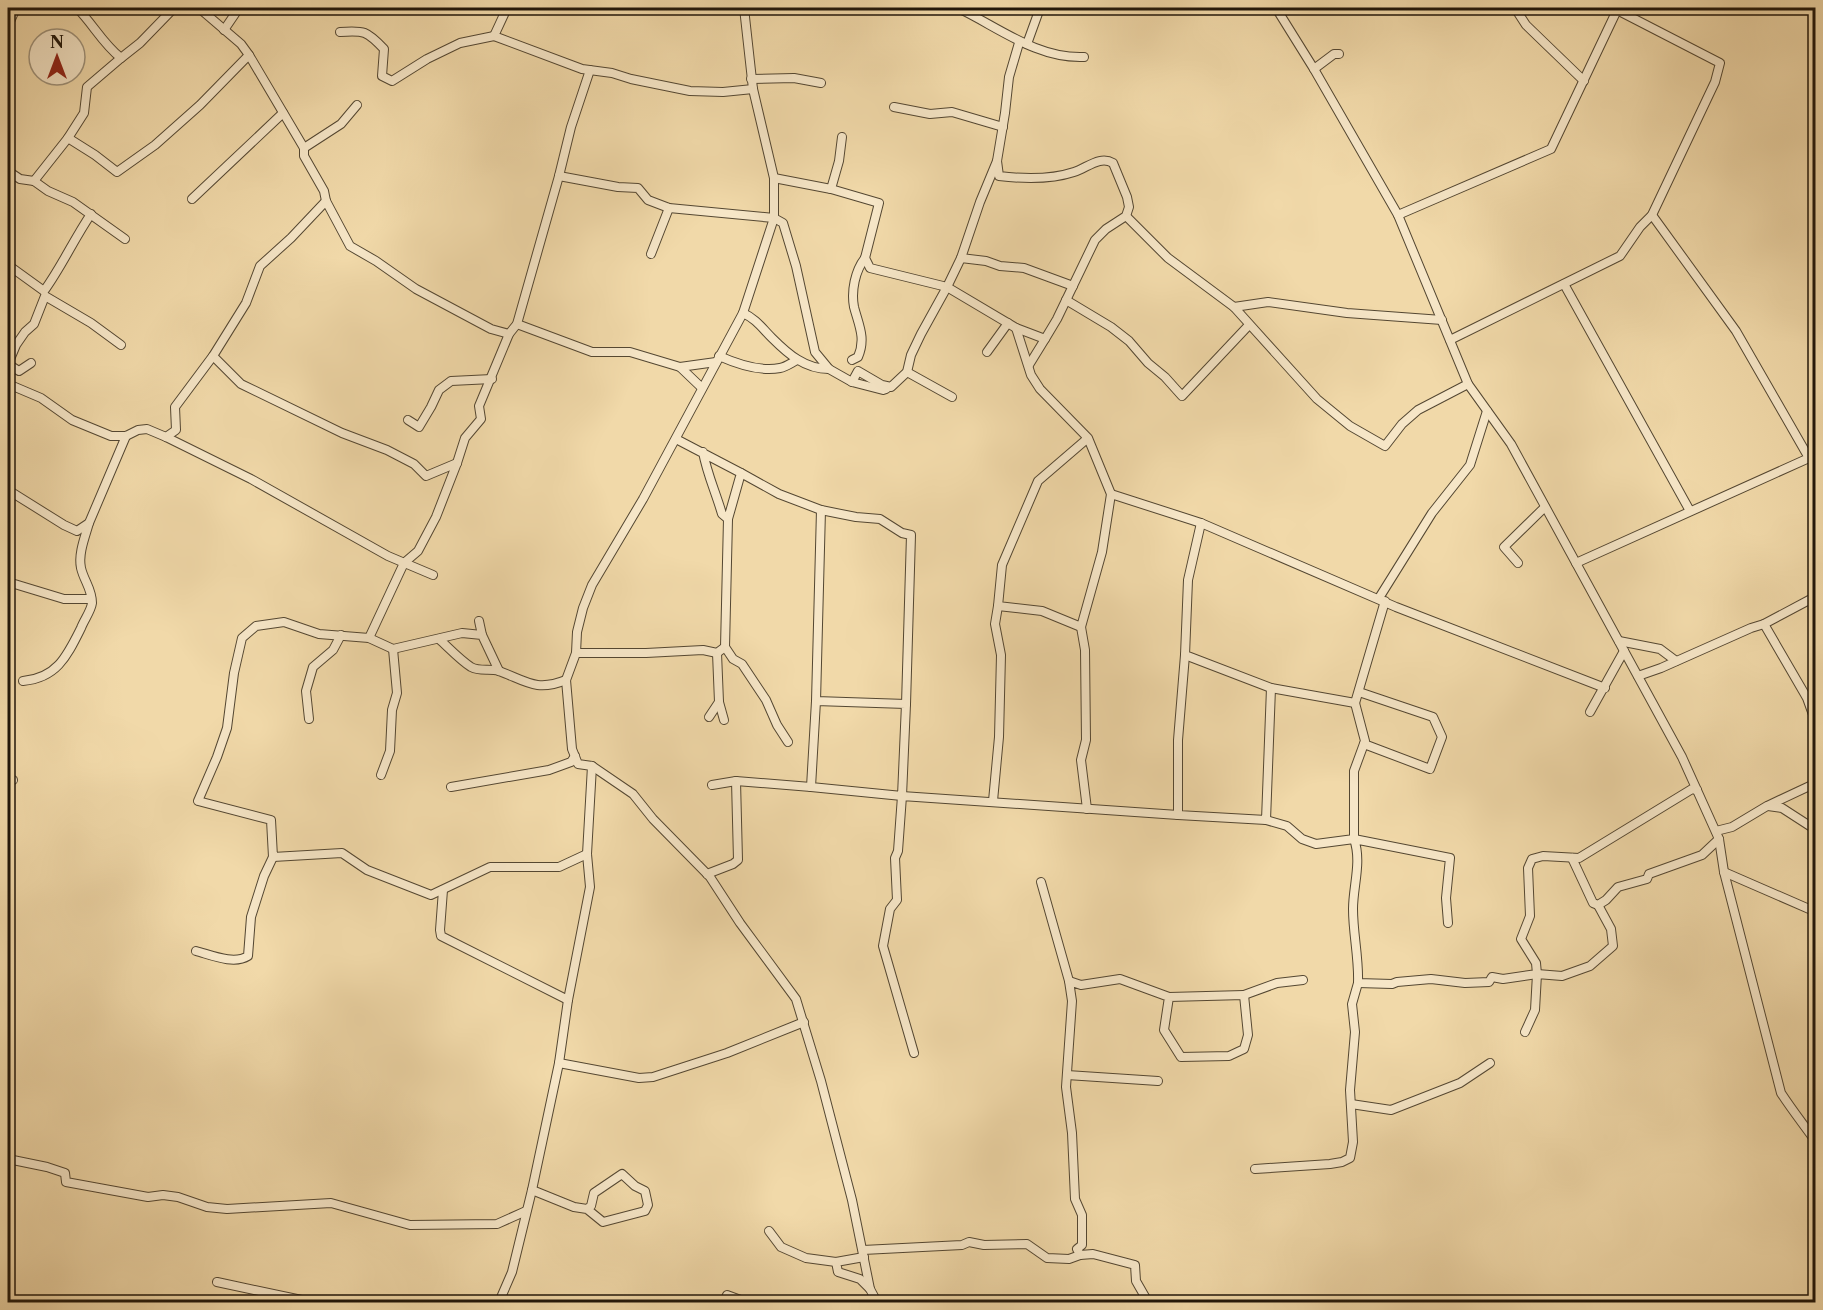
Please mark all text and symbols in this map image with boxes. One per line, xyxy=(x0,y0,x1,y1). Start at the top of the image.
north arrow xyxy=(27,27,87,87)
text: N xyxy=(50,32,64,52)

